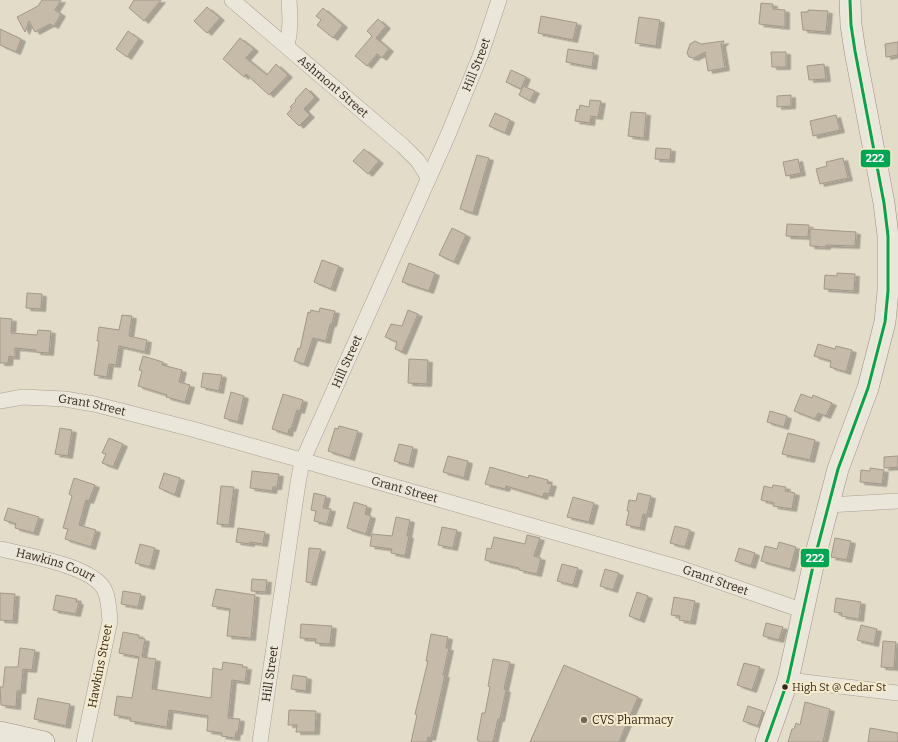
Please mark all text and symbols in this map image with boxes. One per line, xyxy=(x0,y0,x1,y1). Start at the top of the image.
street label: Hill Street xyxy=(459,36,493,94)
street label: Ashmont Street xyxy=(295,52,372,121)
line badge: 222 xyxy=(860,149,891,168)
text: 222 xyxy=(866,152,884,165)
street label: Hill Street xyxy=(329,332,365,390)
street label: Grant Street xyxy=(58,392,128,419)
street label: Grant Street xyxy=(370,473,440,506)
street label: Hawkins Court xyxy=(15,546,99,585)
line badge: 222 xyxy=(800,548,830,568)
text: 222 xyxy=(806,552,824,565)
street label: Grant Street xyxy=(681,562,751,598)
street label: Hawkins Street xyxy=(85,622,115,709)
street label: Hill Street xyxy=(259,644,281,703)
place label: High St @ Cedar St xyxy=(792,681,886,694)
marker: High St @ Cedar St xyxy=(780,682,790,692)
place label: CVS Pharmacy xyxy=(592,713,674,727)
marker: CVS Pharmacy xyxy=(579,715,589,725)

